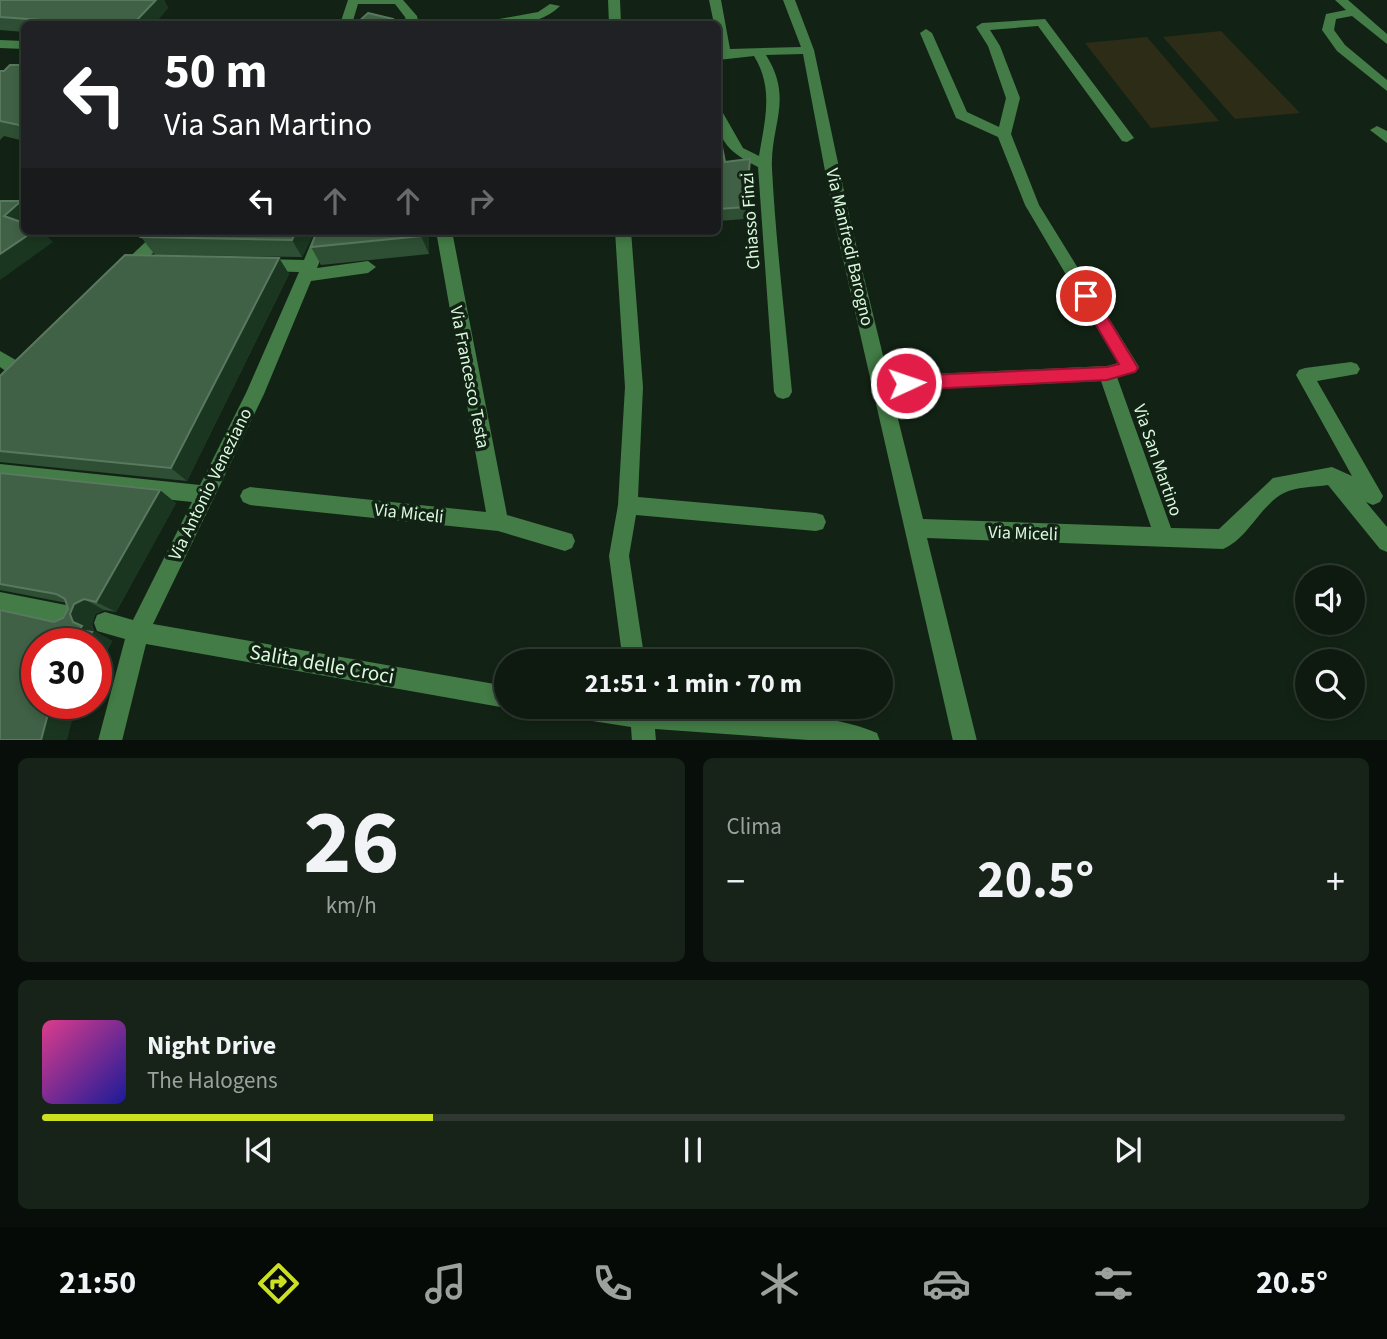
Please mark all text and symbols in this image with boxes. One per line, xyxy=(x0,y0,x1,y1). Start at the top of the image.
text: 50 m xyxy=(164,37,268,107)
icon: left xyxy=(49,49,140,140)
text: Via San Martino xyxy=(164,102,372,148)
street label: Via Manfredi Barogno xyxy=(819,166,880,328)
street label: Chiasso Finzi xyxy=(735,172,766,270)
icon: left xyxy=(243,182,281,220)
icon: ahead xyxy=(316,182,354,220)
icon: ahead xyxy=(389,182,427,220)
icon: right xyxy=(462,182,500,220)
pin xyxy=(1056,266,1116,326)
icon: arrive xyxy=(1067,277,1105,315)
street label: Via Francesco Testa xyxy=(443,304,496,450)
position arrow xyxy=(869,346,943,420)
street label: Via San Martino xyxy=(1127,401,1188,520)
street label: Via Antonio Veneziano xyxy=(163,404,258,565)
street label: Via Miceli xyxy=(373,497,445,530)
street label: Via Miceli xyxy=(988,520,1058,547)
map controls xyxy=(1295,565,1365,719)
button: sound xyxy=(1295,565,1365,635)
speed limit sign: 30 xyxy=(21,628,112,719)
street label: Salita delle Croci xyxy=(247,637,397,691)
button: search xyxy=(1295,649,1365,719)
text: 21:51 · 1 min · 70 m xyxy=(585,665,802,702)
text: 26 xyxy=(303,779,399,908)
text: Clima xyxy=(727,810,782,843)
text: 20.5° xyxy=(977,844,1094,918)
text: − xyxy=(727,855,745,909)
text: + xyxy=(1326,855,1345,909)
text: km/h xyxy=(326,889,377,922)
text: Night Drive xyxy=(147,1027,276,1064)
text: The Halogens xyxy=(147,1064,278,1097)
icon: previous xyxy=(240,1131,278,1169)
icon: pause xyxy=(674,1131,712,1169)
icon: next xyxy=(1109,1131,1147,1169)
icon: directions xyxy=(254,1259,303,1308)
icon: music xyxy=(421,1259,470,1308)
icon: phone xyxy=(588,1259,637,1308)
icon: climate xyxy=(755,1259,804,1308)
icon: car xyxy=(922,1259,971,1308)
icon: filters xyxy=(1089,1259,1138,1308)
text: 21:50 xyxy=(59,1260,136,1306)
text: 20.5° xyxy=(1256,1260,1328,1306)

